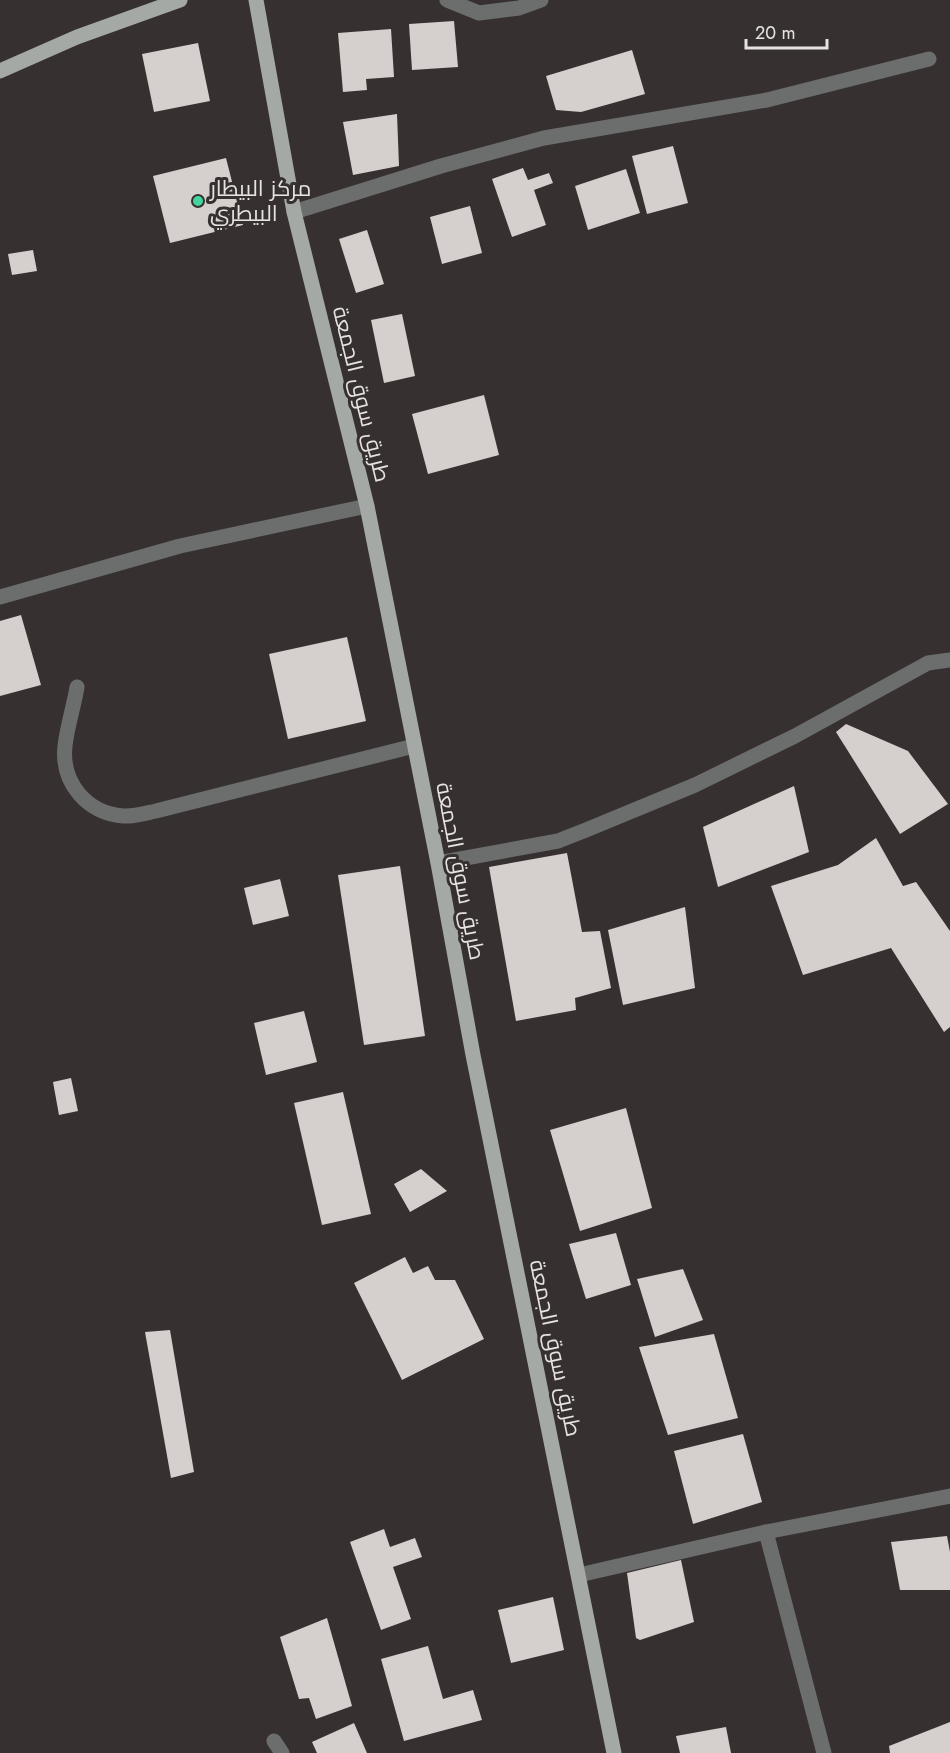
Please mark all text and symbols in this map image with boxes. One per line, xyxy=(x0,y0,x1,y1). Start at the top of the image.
scale bar xyxy=(746,12,827,50)
text: 20 m xyxy=(755,20,795,46)
place label: مركز البيطار البيطري xyxy=(208,172,311,230)
marker: مركز البيطار البيطري xyxy=(191,194,205,208)
street label: طريق سوق الجمعة xyxy=(325,303,399,485)
street label: طريق سوق الجمعة xyxy=(428,780,494,962)
street label: طريق سوق الجمعة xyxy=(522,1257,590,1439)

